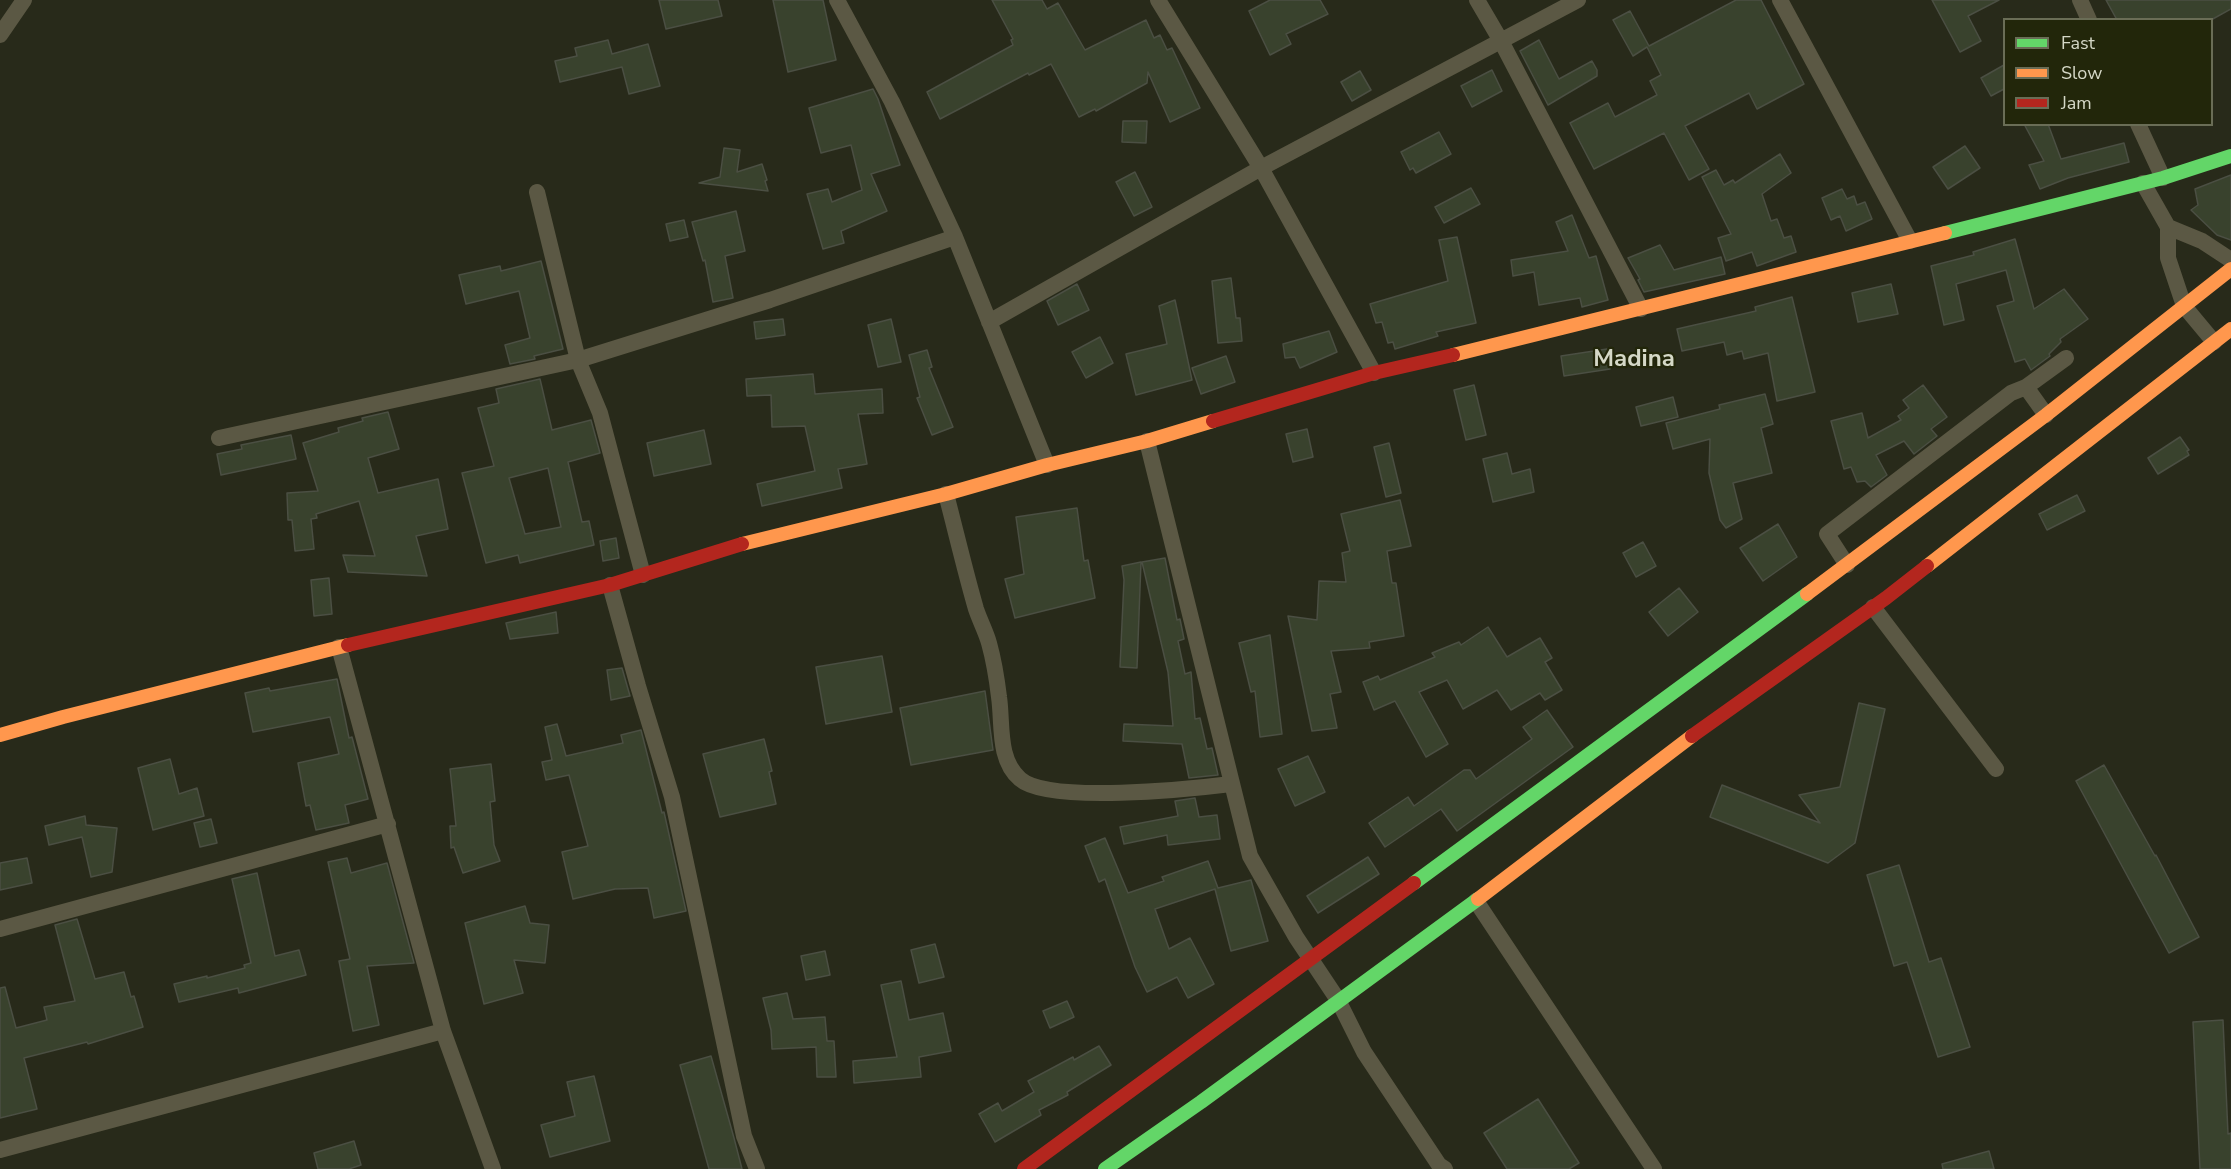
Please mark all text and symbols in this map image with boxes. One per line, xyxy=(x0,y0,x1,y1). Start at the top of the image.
legend xyxy=(2003,18,2213,126)
text: Fast xyxy=(2061,31,2095,55)
text: Slow xyxy=(2061,61,2102,85)
text: Jam xyxy=(2061,91,2092,115)
district label: Madina xyxy=(1593,346,1675,374)

